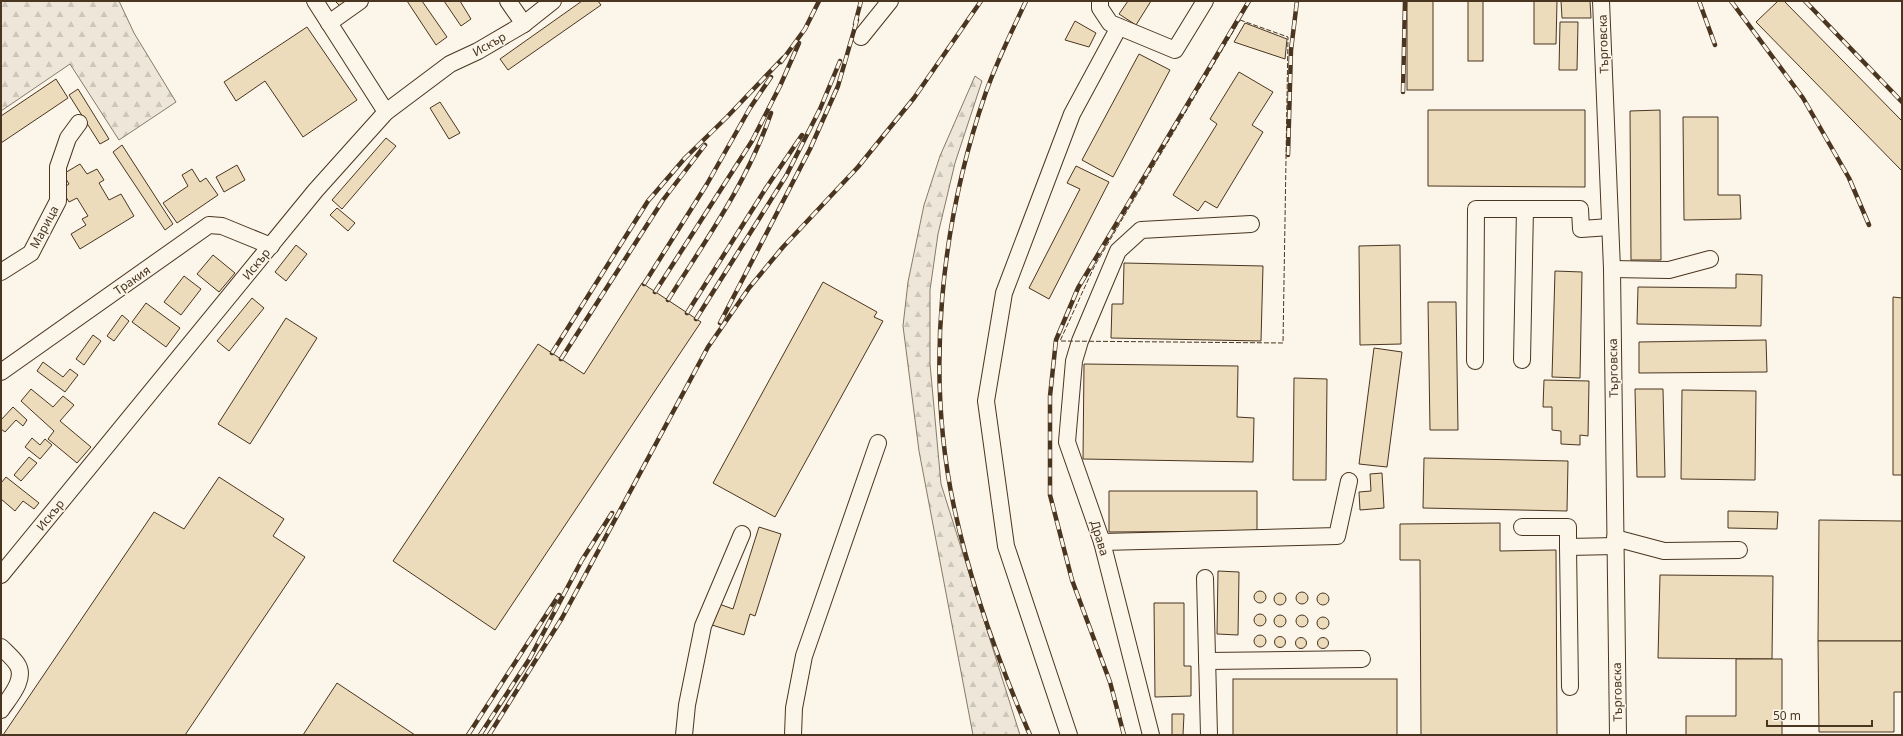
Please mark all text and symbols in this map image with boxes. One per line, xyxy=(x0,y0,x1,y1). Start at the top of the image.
street label: Търговска xyxy=(1593,14,1613,74)
street label: Искър xyxy=(469,28,509,60)
street label: Марица xyxy=(26,203,62,251)
street label: Искър xyxy=(238,245,274,283)
street label: Тракия xyxy=(110,261,154,299)
street label: Търговска xyxy=(1604,338,1622,398)
street label: Искър xyxy=(32,496,68,534)
street label: Драва xyxy=(1087,518,1113,558)
street label: Търговска xyxy=(1608,662,1626,722)
scale bar xyxy=(1767,702,1872,728)
text: 50 m xyxy=(1773,707,1801,724)

